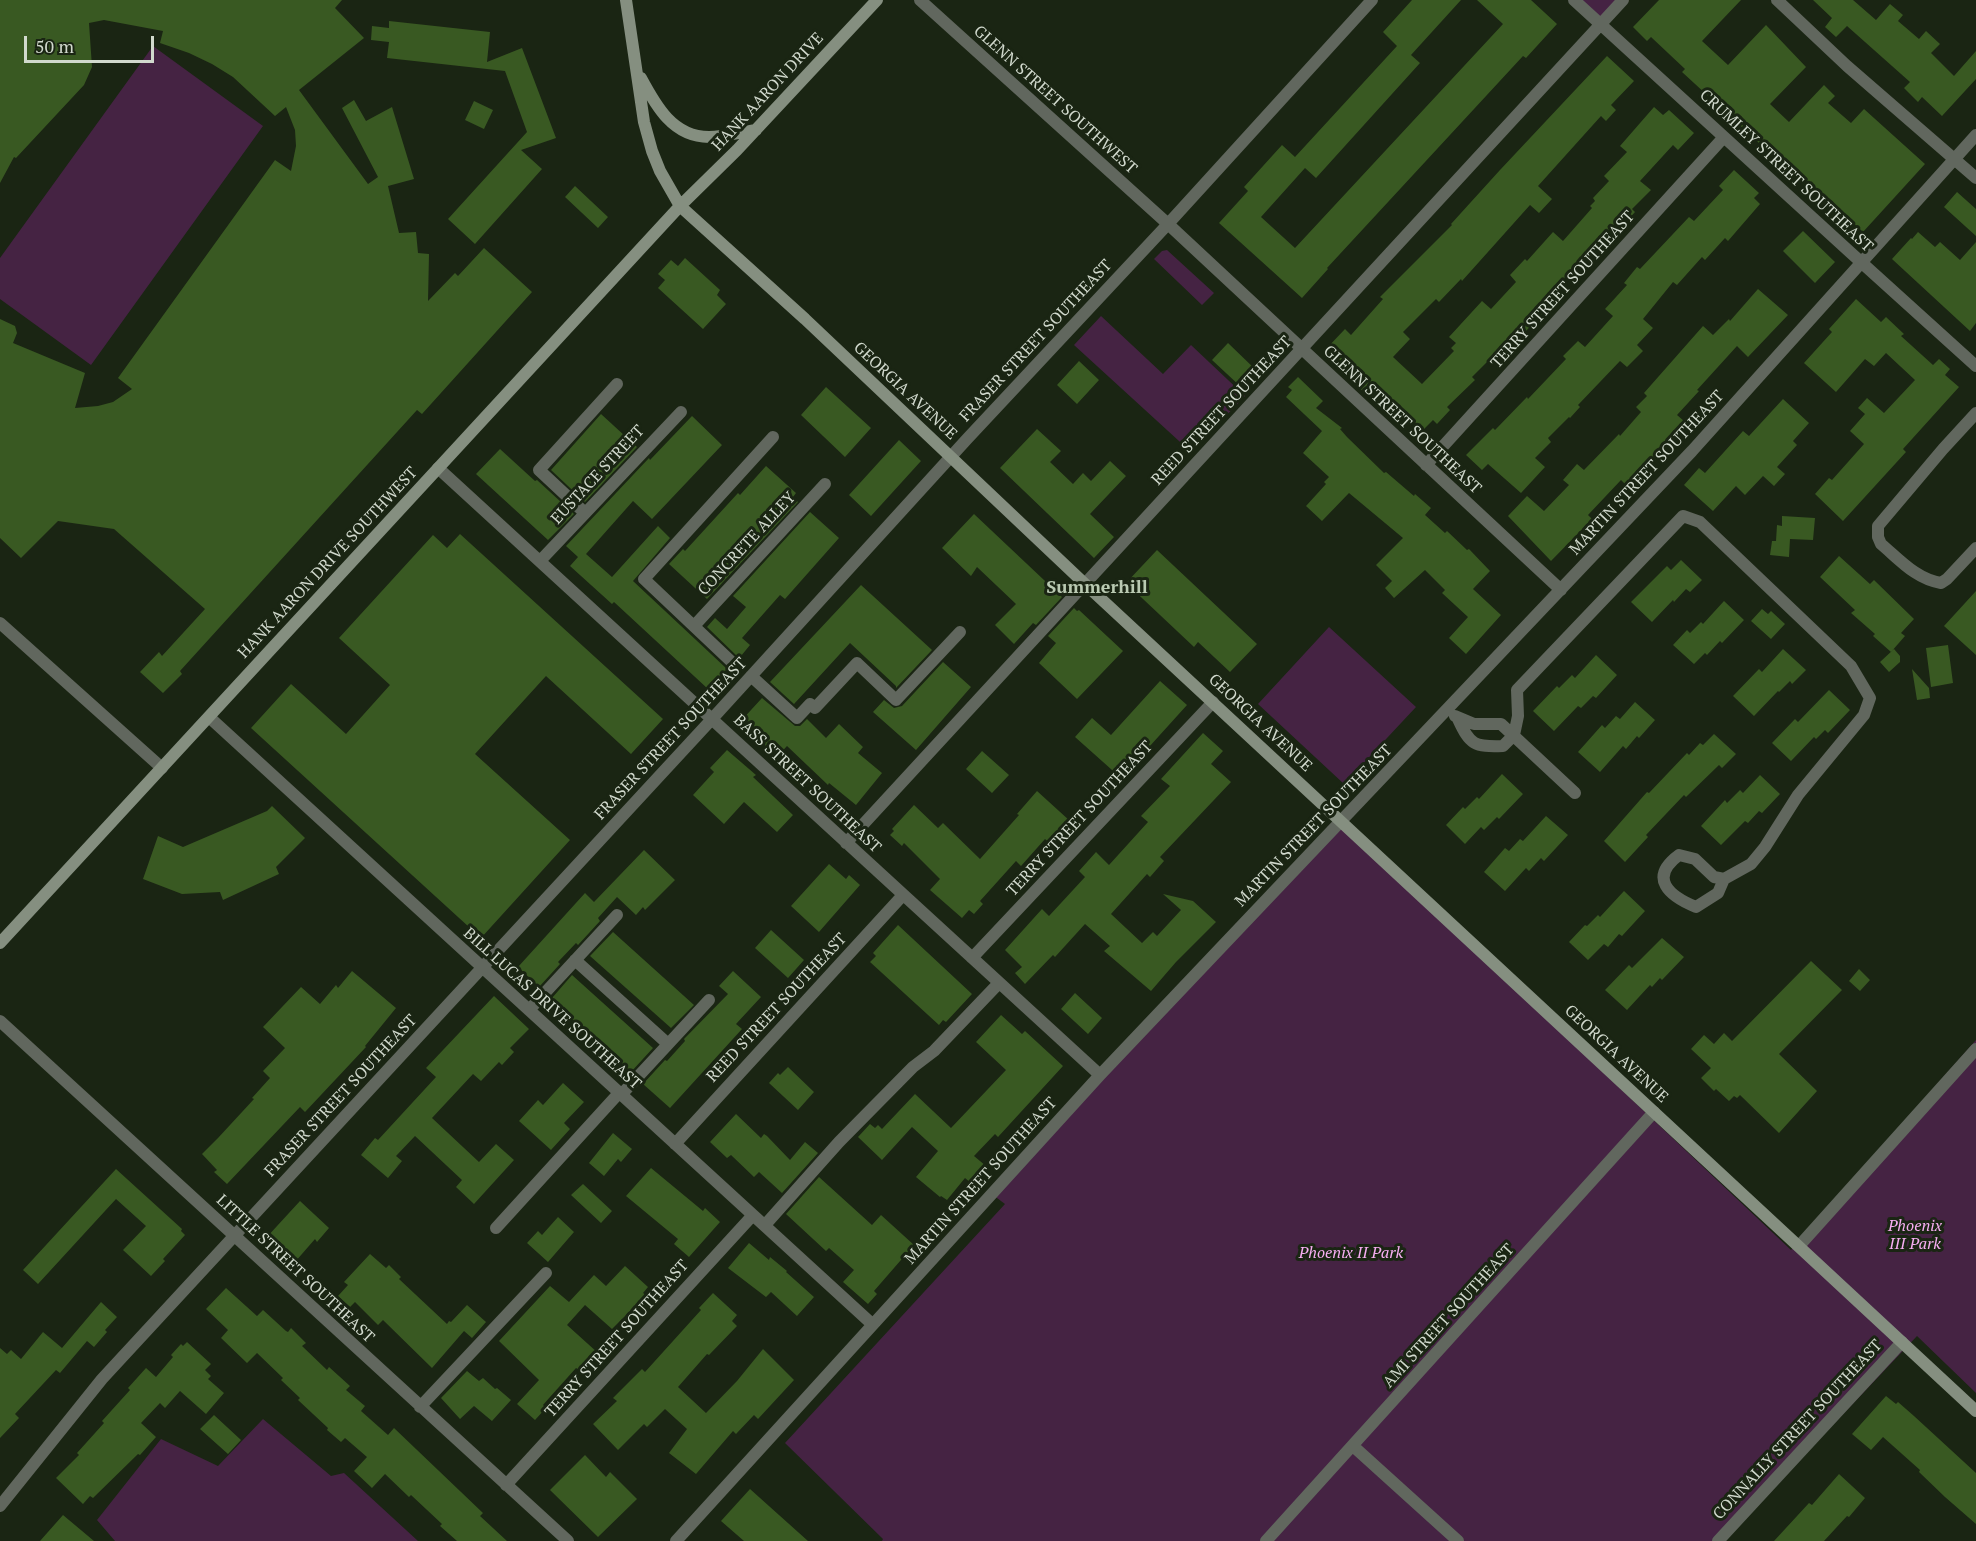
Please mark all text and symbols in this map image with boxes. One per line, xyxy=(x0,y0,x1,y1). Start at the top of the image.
street label: GLENN STREET SOUTHWEST xyxy=(969,22,1141,178)
scale bar xyxy=(27,24,158,62)
street label: HANK AARON DRIVE xyxy=(708,29,828,155)
text: 50 m xyxy=(35,34,74,58)
street label: CRUMLEY STREET SOUTHEAST xyxy=(1695,86,1877,256)
street label: TERRY STREET SOUTHEAST xyxy=(1487,207,1639,373)
street label: FRASER STREET SOUTHEAST xyxy=(956,256,1116,426)
street label: REED STREET SOUTHEAST xyxy=(1148,333,1296,489)
street label: GEORGIA AVENUE xyxy=(849,338,961,444)
street label: GLENN STREET SOUTHEAST xyxy=(1319,342,1485,498)
street label: MARTIN STREET SOUTHEAST xyxy=(1566,387,1728,559)
street label: EUSTACE STREET xyxy=(547,422,649,528)
street label: HANK AARON DRIVE SOUTHWEST xyxy=(234,463,422,663)
street label: CONCRETE ALLEY xyxy=(694,488,800,600)
district label: Summerhill xyxy=(1046,577,1148,599)
street label: FRASER STREET SOUTHEAST xyxy=(591,654,751,824)
street label: GEORGIA AVENUE xyxy=(1204,670,1316,776)
street label: BASS STREET SOUTHEAST xyxy=(729,711,885,857)
street label: TERRY STREET SOUTHEAST xyxy=(1003,737,1157,901)
street label: MARTIN STREET SOUTHEAST xyxy=(1231,741,1397,911)
street label: BILL LUCAS DRIVE SOUTHEAST xyxy=(459,924,645,1094)
street label: REED STREET SOUTHEAST xyxy=(703,930,851,1086)
street label: GEORGIA AVENUE xyxy=(1560,1001,1672,1107)
street label: FRASER STREET SOUTHEAST xyxy=(261,1011,421,1181)
street label: MARTIN STREET SOUTHEAST xyxy=(901,1094,1061,1268)
street label: LITTLE STREET SOUTHEAST xyxy=(212,1191,378,1347)
park label: Phoenix III Park xyxy=(1888,1216,1942,1254)
street label: AMI STREET SOUTHEAST xyxy=(1379,1240,1519,1392)
park label: Phoenix II Park xyxy=(1299,1243,1403,1263)
street label: TERRY STREET SOUTHEAST xyxy=(541,1256,693,1422)
street label: CONNALLY STREET SOUTHEAST xyxy=(1710,1336,1886,1524)

